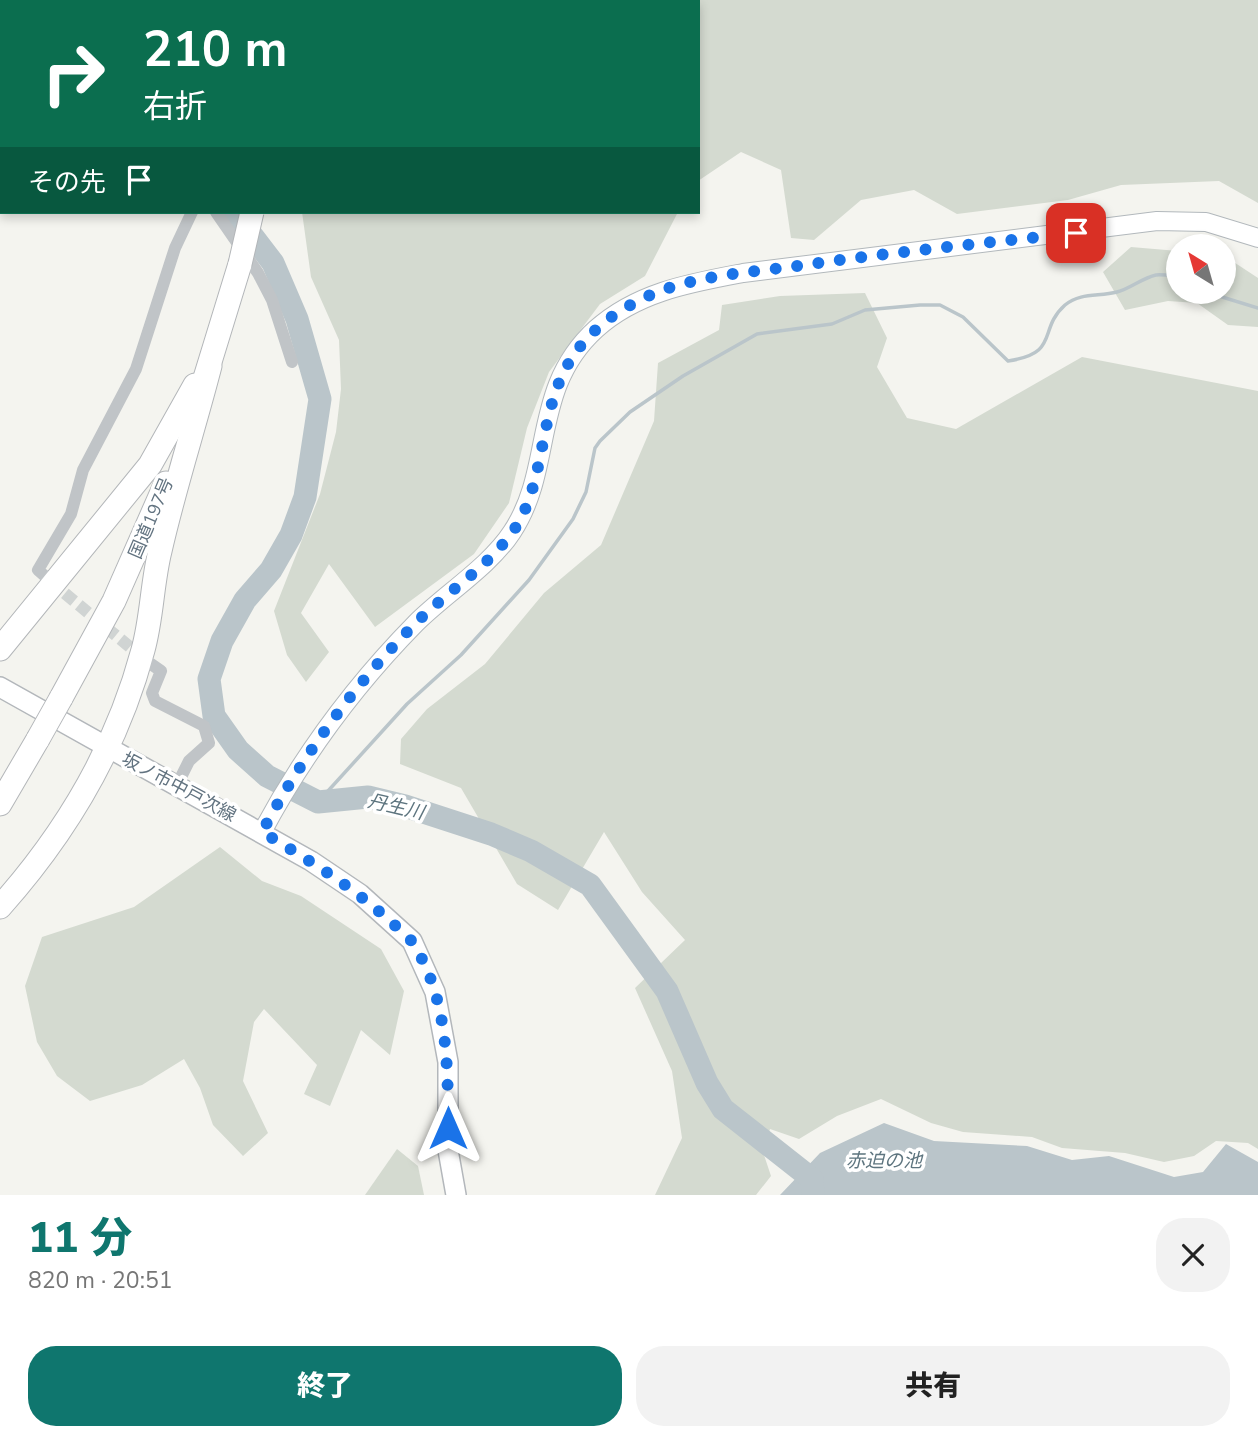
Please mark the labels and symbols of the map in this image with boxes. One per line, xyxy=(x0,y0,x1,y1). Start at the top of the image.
pin xyxy=(1046,203,1106,263)
north arrow xyxy=(1166,234,1236,304)
street label: 国道197号 xyxy=(123,474,179,562)
street label: 坂ノ市中戸次線 xyxy=(118,747,240,827)
water label: 丹生川 xyxy=(365,788,428,827)
position arrow xyxy=(411,1091,485,1165)
water label: 赤迫の池 xyxy=(846,1148,924,1174)

